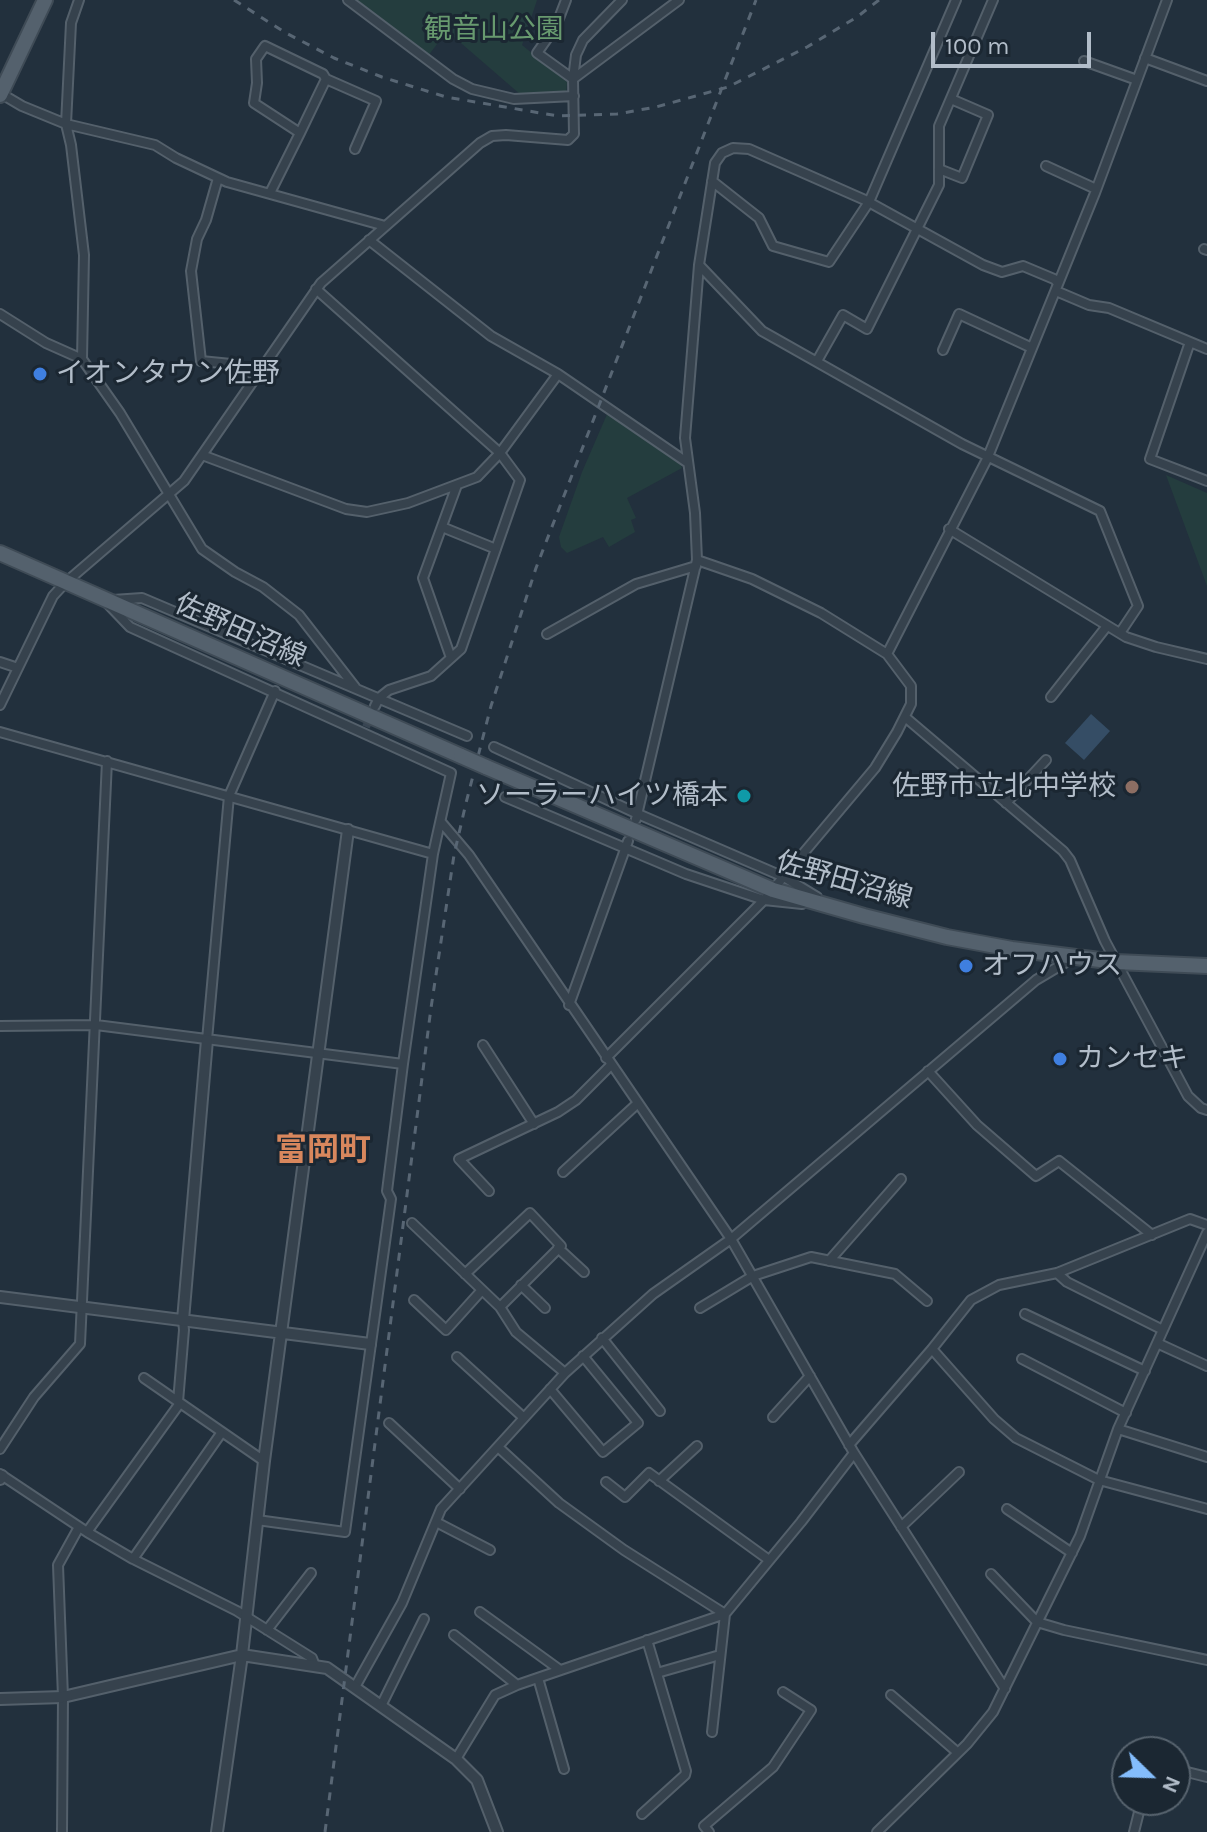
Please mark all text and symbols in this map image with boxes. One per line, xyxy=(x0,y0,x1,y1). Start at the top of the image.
park label: 観音山公園 xyxy=(424,13,564,47)
scale bar xyxy=(935,16,1095,66)
text: 100 m xyxy=(945,32,1010,60)
place label: イオンタウン佐野 xyxy=(56,357,280,391)
marker: イオンタウン佐野 xyxy=(31,365,49,383)
street label: 佐野田沼線 xyxy=(169,587,311,675)
place label: 佐野市立北中学校 xyxy=(892,770,1116,804)
marker: 佐野市立北中学校 xyxy=(1123,778,1141,796)
place label: ソーラーハイツ橋本 xyxy=(476,779,728,813)
marker: ソーラーハイツ橋本 xyxy=(735,787,753,805)
street label: 佐野田沼線 xyxy=(772,846,916,916)
place label: オフハウス xyxy=(982,949,1122,983)
marker: オフハウス xyxy=(957,957,975,975)
place label: カンセキ xyxy=(1076,1042,1188,1076)
marker: カンセキ xyxy=(1051,1050,1069,1068)
district label: 富岡町 xyxy=(275,1132,371,1170)
north arrow xyxy=(1111,1736,1191,1816)
text: N xyxy=(1156,1772,1186,1797)

